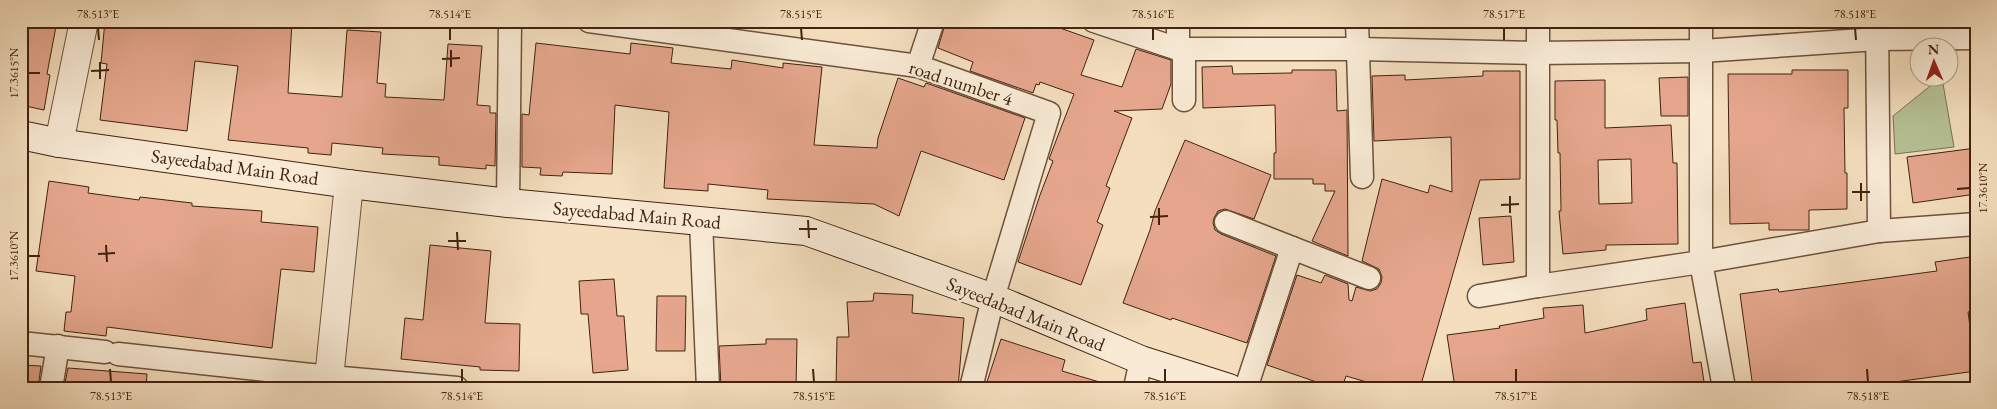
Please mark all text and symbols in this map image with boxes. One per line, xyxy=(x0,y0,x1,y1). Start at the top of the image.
text: 78.513°E xyxy=(77,6,119,22)
text: 78.514°E xyxy=(429,6,471,22)
text: 78.515°E xyxy=(780,6,822,22)
text: 78.516°E xyxy=(1132,6,1174,22)
text: 78.517°E xyxy=(1483,6,1525,22)
text: 78.518°E xyxy=(1834,6,1876,22)
north arrow xyxy=(1910,38,1960,88)
text: N xyxy=(1928,40,1940,58)
text: 17.3615°N xyxy=(6,47,22,98)
street label: road number 4 xyxy=(906,54,1017,112)
street label: Sayeedabad Main Road xyxy=(150,143,321,191)
text: 17.3610°N xyxy=(1975,162,1991,213)
street label: Sayeedabad Main Road xyxy=(552,195,722,235)
text: 17.3610°N xyxy=(6,230,22,281)
street label: Sayeedabad Main Road xyxy=(943,271,1109,357)
text: 78.513°E xyxy=(90,388,132,404)
text: 78.514°E xyxy=(441,388,483,404)
text: 78.515°E xyxy=(793,388,835,404)
text: 78.516°E xyxy=(1144,388,1186,404)
text: 78.517°E xyxy=(1495,388,1537,404)
text: 78.518°E xyxy=(1847,388,1889,404)

